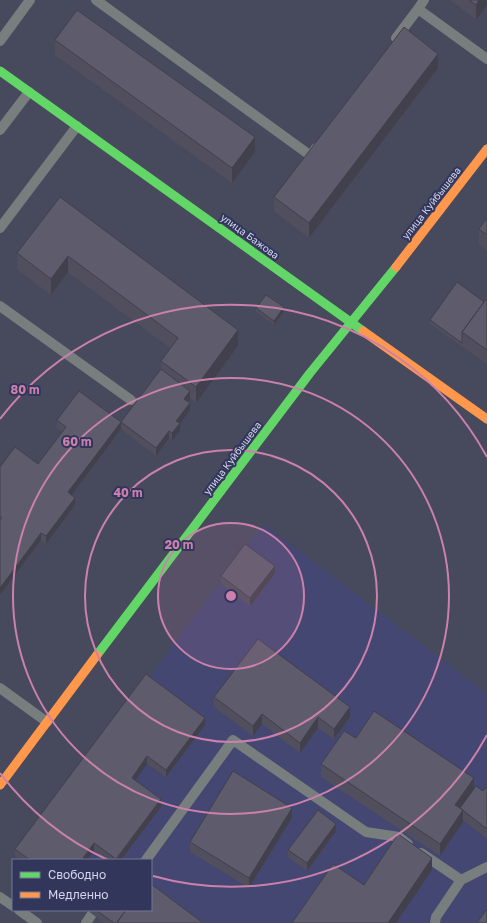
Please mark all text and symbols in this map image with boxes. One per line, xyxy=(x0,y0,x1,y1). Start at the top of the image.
street label: улица Куйбышева xyxy=(399,164,463,242)
street label: улица Бажова xyxy=(218,211,282,261)
text: 80 m xyxy=(11,382,39,397)
street label: улица Куйбышева xyxy=(201,419,263,497)
text: 60 m xyxy=(63,434,91,449)
text: 40 m xyxy=(114,485,142,500)
text: 20 m xyxy=(165,537,193,552)
centre of rings xyxy=(224,589,238,603)
legend xyxy=(12,859,152,911)
text: Свободно xyxy=(48,867,106,882)
text: Медленно xyxy=(48,887,108,902)

